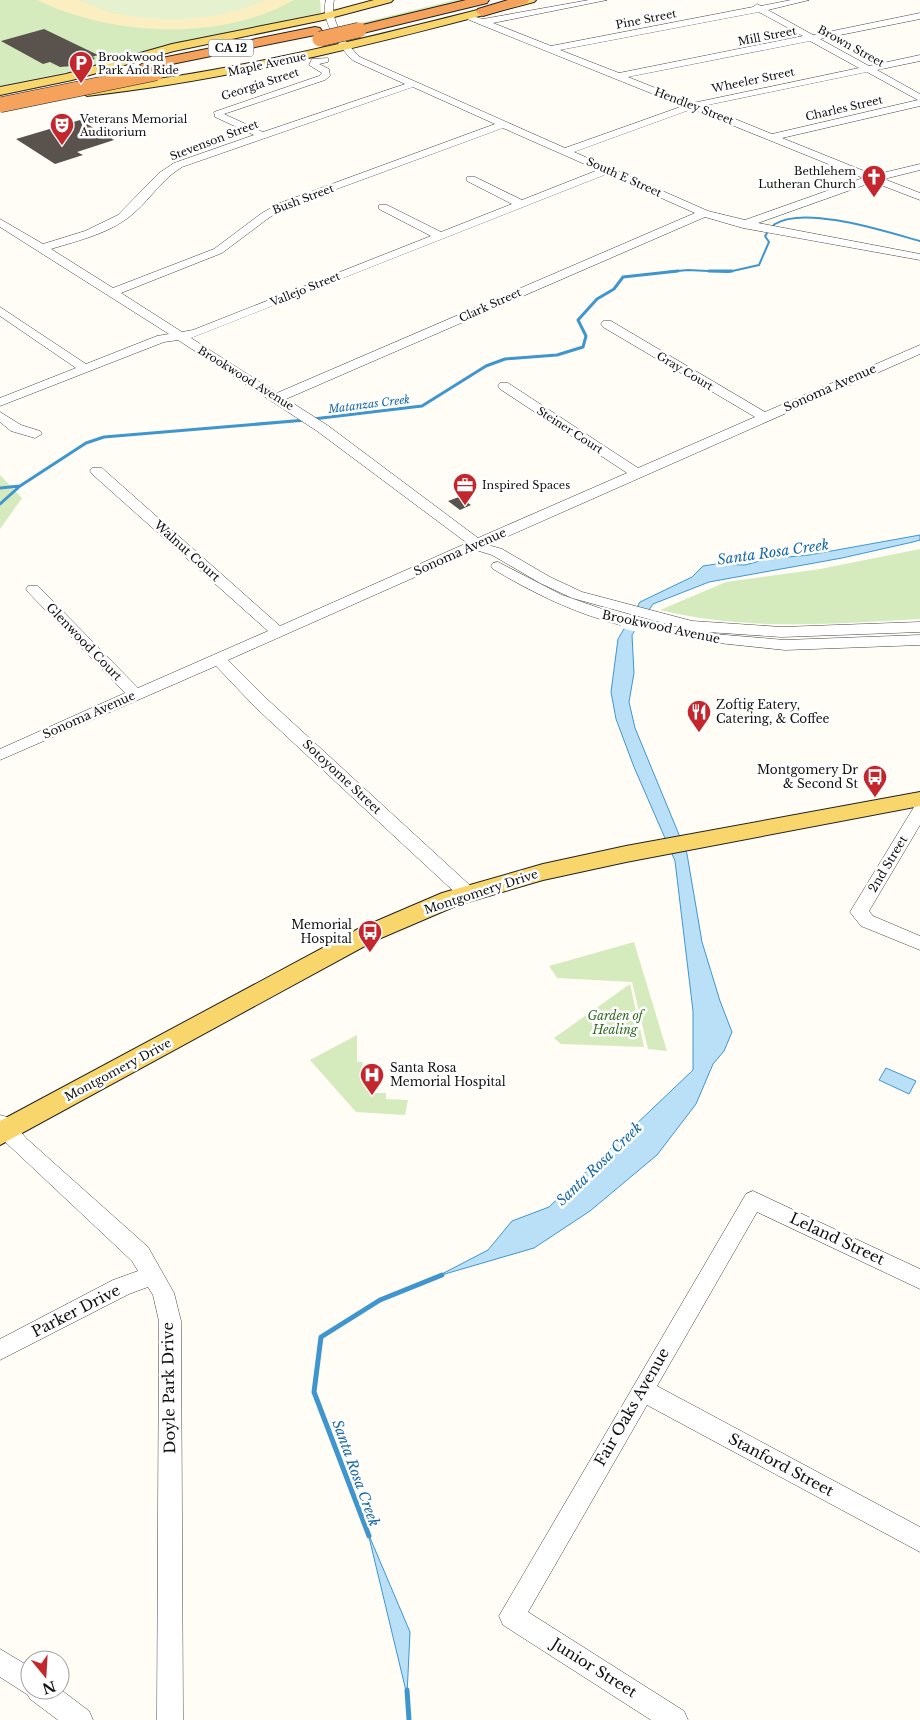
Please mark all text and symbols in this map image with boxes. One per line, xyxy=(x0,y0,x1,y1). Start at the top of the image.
street label: Pine Street xyxy=(615,6,678,32)
street label: Brown Street xyxy=(815,22,887,70)
street label: Mill Street xyxy=(737,23,798,49)
road number: CA 12 xyxy=(208,40,254,56)
street label: Maple Avenue xyxy=(226,49,308,79)
parking icon: Brookwood Park And Ride xyxy=(68,50,94,84)
place label: Brookwood Park And Ride xyxy=(98,50,179,77)
street label: Wheeler Street xyxy=(709,64,797,96)
street label: Georgia Street xyxy=(219,65,301,103)
street label: Hendley Street xyxy=(652,84,736,128)
street label: Charles Street xyxy=(804,92,885,124)
theatre icon: Veterans Memorial Auditorium xyxy=(49,112,75,146)
place label: Veterans Memorial Auditorium xyxy=(79,112,188,139)
street label: Stevenson Street xyxy=(168,116,261,163)
street label: South E Street xyxy=(584,154,665,200)
place label: Bethlehem Lutheran Church xyxy=(758,164,856,191)
church icon: Bethlehem Lutheran Church xyxy=(861,164,887,198)
street label: Bush Street xyxy=(270,181,336,217)
street label: Vallejo Street xyxy=(267,268,343,310)
street label: Clark Street xyxy=(457,285,524,325)
street label: Brookwood Avenue xyxy=(196,343,296,413)
street label: Gray Court xyxy=(654,349,716,394)
street label: Sonoma Avenue xyxy=(781,360,879,415)
water label: Matanzas Creek xyxy=(326,392,411,416)
street label: Steiner Court xyxy=(534,403,606,457)
office icon: Inspired Spaces xyxy=(452,472,478,506)
place label: Inspired Spaces xyxy=(482,478,570,492)
street label: Walnut Court xyxy=(150,516,224,585)
street label: Sonoma Avenue xyxy=(411,524,509,579)
water label: Santa Rosa Creek xyxy=(716,535,830,569)
street label: Glenwood Court xyxy=(43,600,126,684)
street label: Brookwood Avenue xyxy=(601,607,722,646)
street label: Sonoma Avenue xyxy=(40,687,138,742)
place label: Zoftig Eatery, Catering, & Coffee xyxy=(716,697,830,726)
restaurant icon: Zoftig Eatery, Catering, & Coffee xyxy=(686,699,712,733)
street label: Sotoyome Street xyxy=(300,736,385,817)
place label: Montgomery Dr & Second St xyxy=(757,762,858,791)
bus stop icon: Montgomery Dr & Second St xyxy=(862,764,888,798)
street label: 2nd Street xyxy=(865,832,911,895)
street label: Montgomery Drive xyxy=(422,866,540,917)
place label: Memorial Hospital xyxy=(291,917,352,946)
bus stop icon: Memorial Hospital xyxy=(357,919,383,953)
park label: Garden of Healing xyxy=(587,1008,646,1037)
street label: Montgomery Drive xyxy=(62,1035,174,1104)
place label: Santa Rosa Memorial Hospital xyxy=(390,1060,506,1089)
hospital icon: Santa Rosa Memorial Hospital xyxy=(359,1062,385,1096)
water label: Santa Rosa Creek xyxy=(552,1119,646,1209)
street label: Leland Street xyxy=(787,1208,888,1269)
street label: Parker Drive xyxy=(28,1280,123,1341)
street label: Doyle Park Drive xyxy=(158,1322,179,1454)
street label: Fair Oaks Avenue xyxy=(590,1344,673,1469)
water label: Santa Rosa Creek xyxy=(328,1417,384,1529)
street label: Stanford Street xyxy=(725,1429,837,1500)
street label: Junior Street xyxy=(546,1633,641,1702)
north arrow xyxy=(20,1650,70,1700)
text: N xyxy=(40,1677,58,1698)

